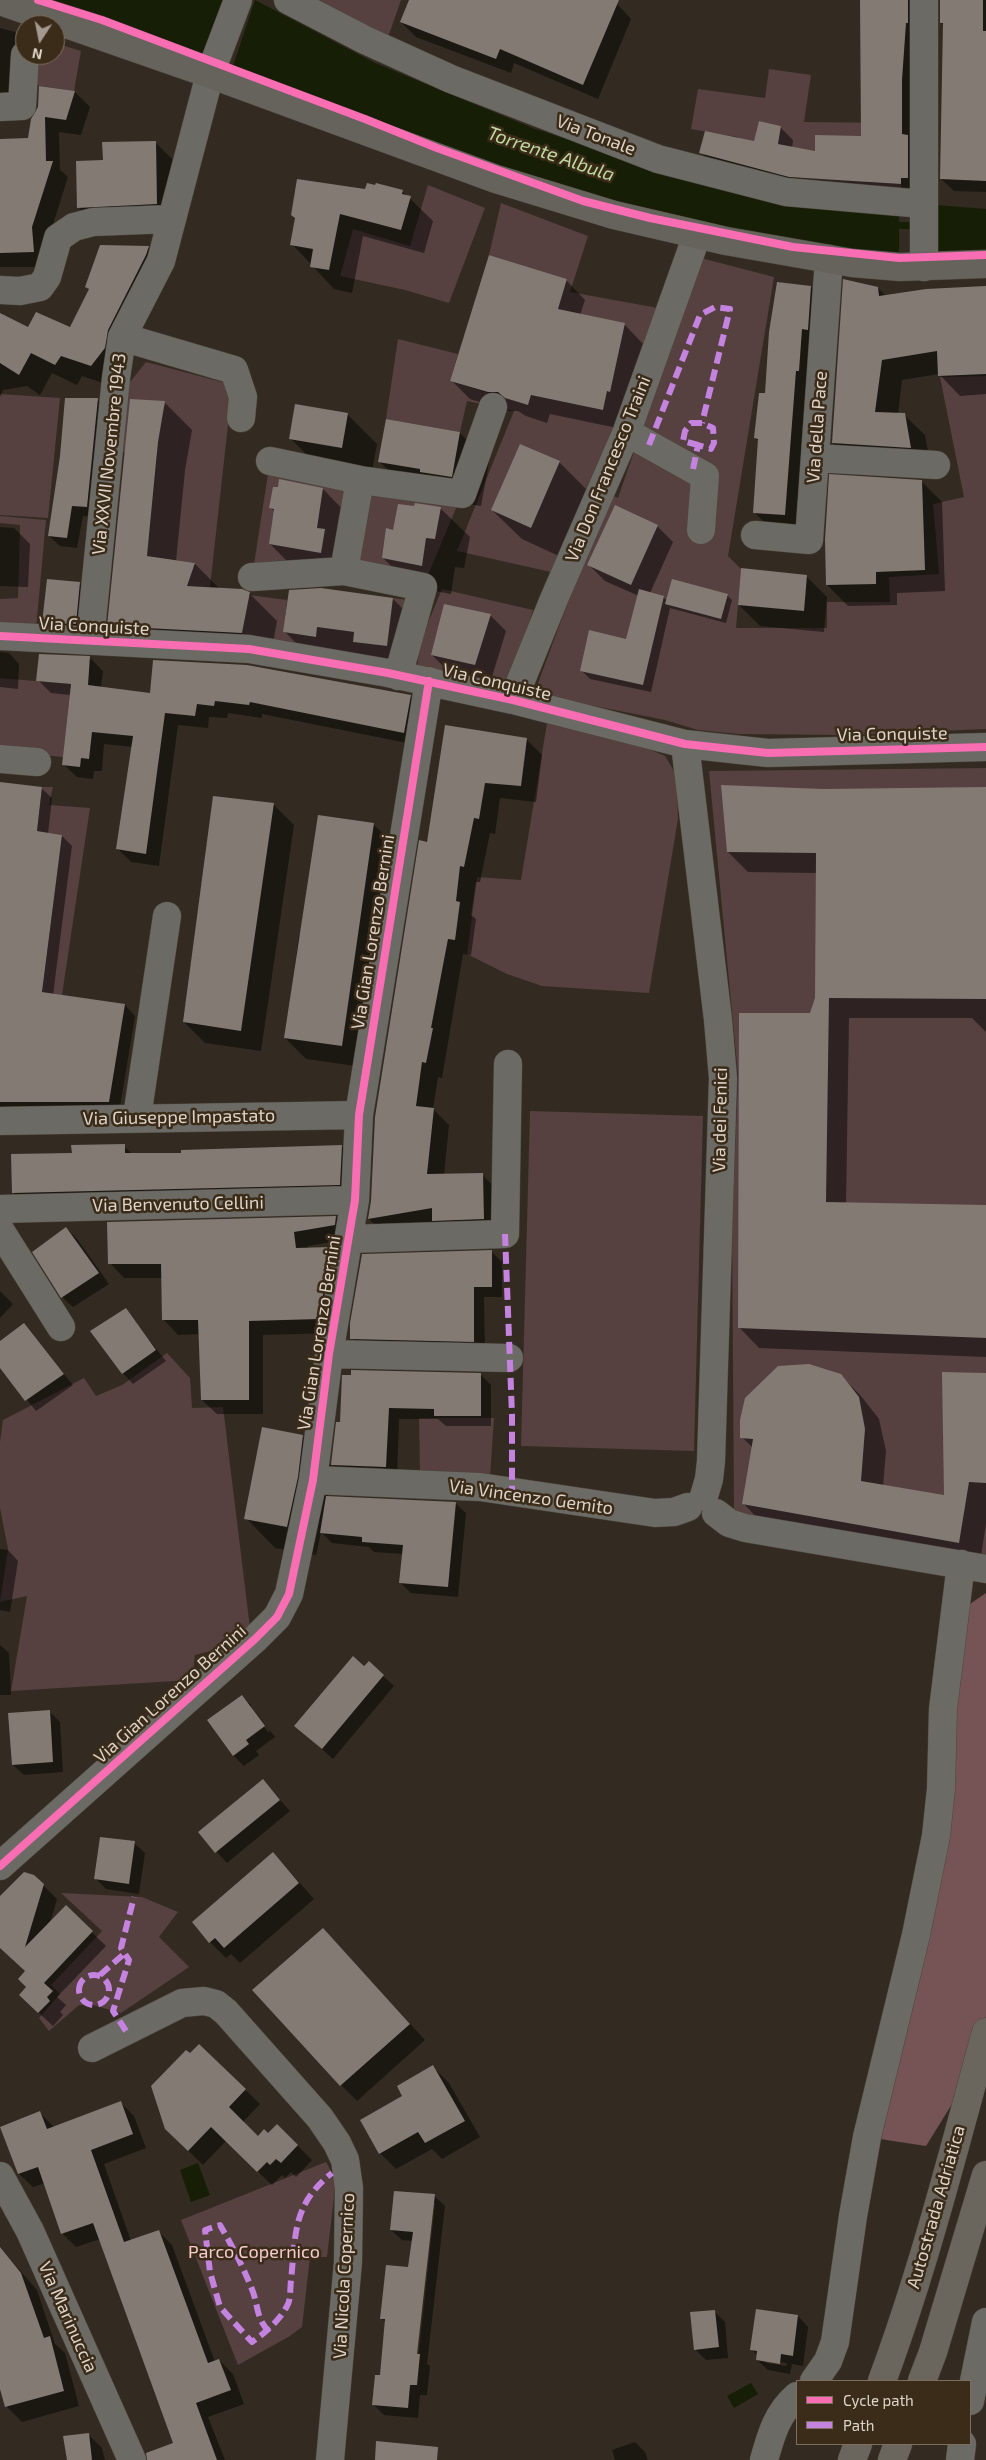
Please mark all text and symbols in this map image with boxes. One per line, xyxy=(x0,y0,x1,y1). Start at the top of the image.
north arrow xyxy=(15,15,65,65)
text: N xyxy=(31,45,44,64)
street label: Via Tonale xyxy=(553,110,639,160)
water label: Torrente Albula xyxy=(485,122,617,186)
street label: Via XXVII Novembre 1943 xyxy=(88,352,130,556)
street label: Via della Pace xyxy=(802,370,832,484)
street label: Via Don Francesco Traini xyxy=(561,373,655,565)
street label: Via Conquiste xyxy=(38,612,150,640)
street label: Via Conquiste xyxy=(441,659,553,705)
street label: Via Conquiste xyxy=(836,722,948,746)
street label: Via Gian Lorenzo Bernini xyxy=(347,833,399,1031)
street label: Via dei Fenici xyxy=(708,1067,732,1173)
street label: Via Giuseppe Impastato xyxy=(83,1105,275,1129)
street label: Via Benvenuto Cellini xyxy=(92,1192,264,1216)
street label: Via Gian Lorenzo Bernini xyxy=(293,1234,345,1432)
street label: Via Vincenzo Gemito xyxy=(447,1475,615,1519)
street label: Via Gian Lorenzo Bernini xyxy=(89,1620,251,1768)
street label: Autostrada Adriatica xyxy=(902,2123,970,2291)
street label: Via Nicola Copernico xyxy=(329,2192,359,2360)
park label: Parco Copernico xyxy=(188,2241,320,2263)
street label: Via Marinuccia xyxy=(34,2258,102,2376)
legend xyxy=(796,2380,971,2445)
text: Cycle path xyxy=(843,2391,914,2409)
text: Path xyxy=(843,2416,874,2434)

